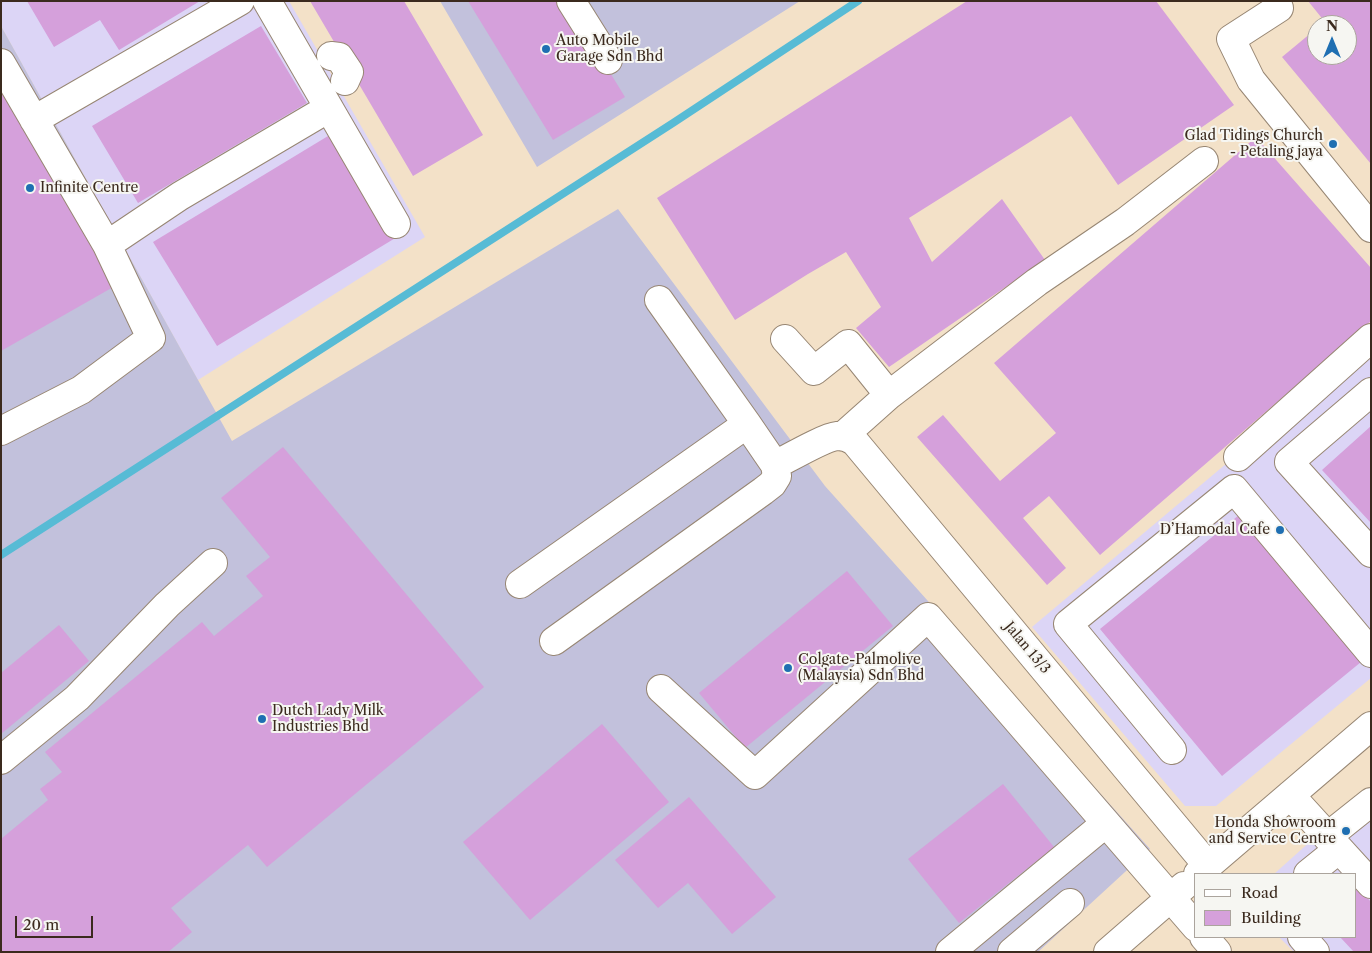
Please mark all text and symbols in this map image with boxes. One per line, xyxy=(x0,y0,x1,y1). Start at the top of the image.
north arrow xyxy=(1307,15,1357,65)
text: N xyxy=(1326,17,1338,35)
place label: Auto Mobile Garage Sdn Bhd xyxy=(556,33,663,65)
marker: Auto Mobile Garage Sdn Bhd xyxy=(540,43,552,55)
place label: Glad Tidings Church - Petaling jaya xyxy=(1185,128,1323,160)
marker: Glad Tidings Church - Petaling jaya xyxy=(1327,138,1339,150)
place label: Infinite Centre xyxy=(40,180,138,196)
marker: Infinite Centre xyxy=(24,182,36,194)
place label: D’Hamodal Cafe xyxy=(1160,522,1270,538)
marker: D’Hamodal Cafe xyxy=(1274,524,1286,536)
street label: Jalan 13/3 xyxy=(1001,619,1053,677)
place label: Colgate-Palmolive (Malaysia) Sdn Bhd xyxy=(798,652,924,684)
marker: Colgate-Palmolive (Malaysia) Sdn Bhd xyxy=(782,662,794,674)
place label: Dutch Lady Milk Industries Bhd xyxy=(272,703,384,736)
marker: Dutch Lady Milk Industries Bhd xyxy=(256,713,268,725)
place label: Honda Showroom and Service Centre xyxy=(1209,815,1336,848)
marker: Honda Showroom and Service Centre xyxy=(1340,825,1352,837)
legend xyxy=(1194,873,1357,938)
text: Road xyxy=(1241,883,1278,902)
scale bar xyxy=(18,906,95,938)
text: Building xyxy=(1241,908,1301,927)
text: 20 m xyxy=(23,915,59,934)

